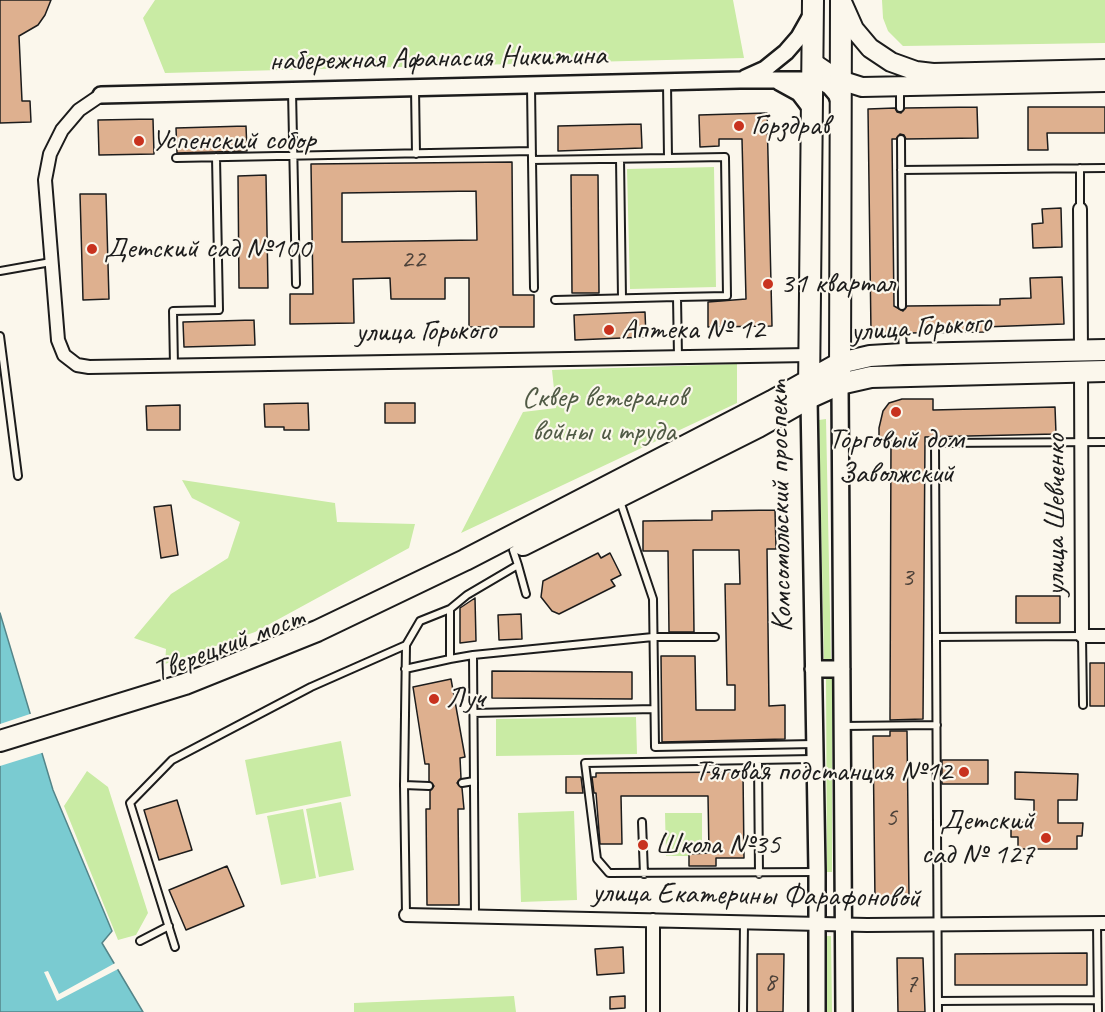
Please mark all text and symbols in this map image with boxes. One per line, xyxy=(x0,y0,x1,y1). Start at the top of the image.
street label: набережная Афанасия Никитина xyxy=(269,38,607,80)
place label: Горздрав xyxy=(751,108,829,144)
marker: Горздрав xyxy=(732,119,746,133)
place label: Успенский собор xyxy=(151,123,315,159)
marker: Успенский собор xyxy=(132,134,146,148)
place label: Детский сад №100 xyxy=(104,231,311,267)
marker: Детский сад №100 xyxy=(85,242,99,256)
house number: 22 xyxy=(401,244,425,276)
place label: 31 квартал xyxy=(780,266,895,302)
marker: 31 квартал xyxy=(761,277,775,291)
street label: улица Горького xyxy=(849,305,993,351)
place label: Аптека № 12 xyxy=(621,312,765,348)
street label: улица Горького xyxy=(355,313,497,351)
marker: Аптека № 12 xyxy=(602,323,616,337)
park label: Сквер ветеранов войны и труда xyxy=(522,380,686,450)
street label: Комсомольский проспект xyxy=(761,380,801,632)
marker: Торговый дом Заволжский xyxy=(889,405,903,419)
place label: Торговый дом Заволжский xyxy=(829,422,963,492)
street label: улица Шевченко xyxy=(1038,434,1074,596)
house number: 3 xyxy=(901,562,913,594)
street label: Тверецкий мост xyxy=(148,600,310,690)
place label: Луч xyxy=(446,681,484,717)
marker: Луч xyxy=(427,692,441,706)
place label: Тяговая подстанция №12 xyxy=(694,754,952,790)
marker: Тяговая подстанция №12 xyxy=(957,765,971,779)
house number: 5 xyxy=(885,802,897,834)
place label: Детский сад № 127 xyxy=(921,803,1034,874)
place label: Школа №35 xyxy=(655,827,780,863)
marker: Детский сад № 127 xyxy=(1039,831,1053,845)
marker: Школа №35 xyxy=(636,838,650,852)
street label: улица Екатерины Фарафоновой xyxy=(592,875,920,917)
house number: 8 xyxy=(764,967,776,999)
house number: 7 xyxy=(905,969,917,1001)

